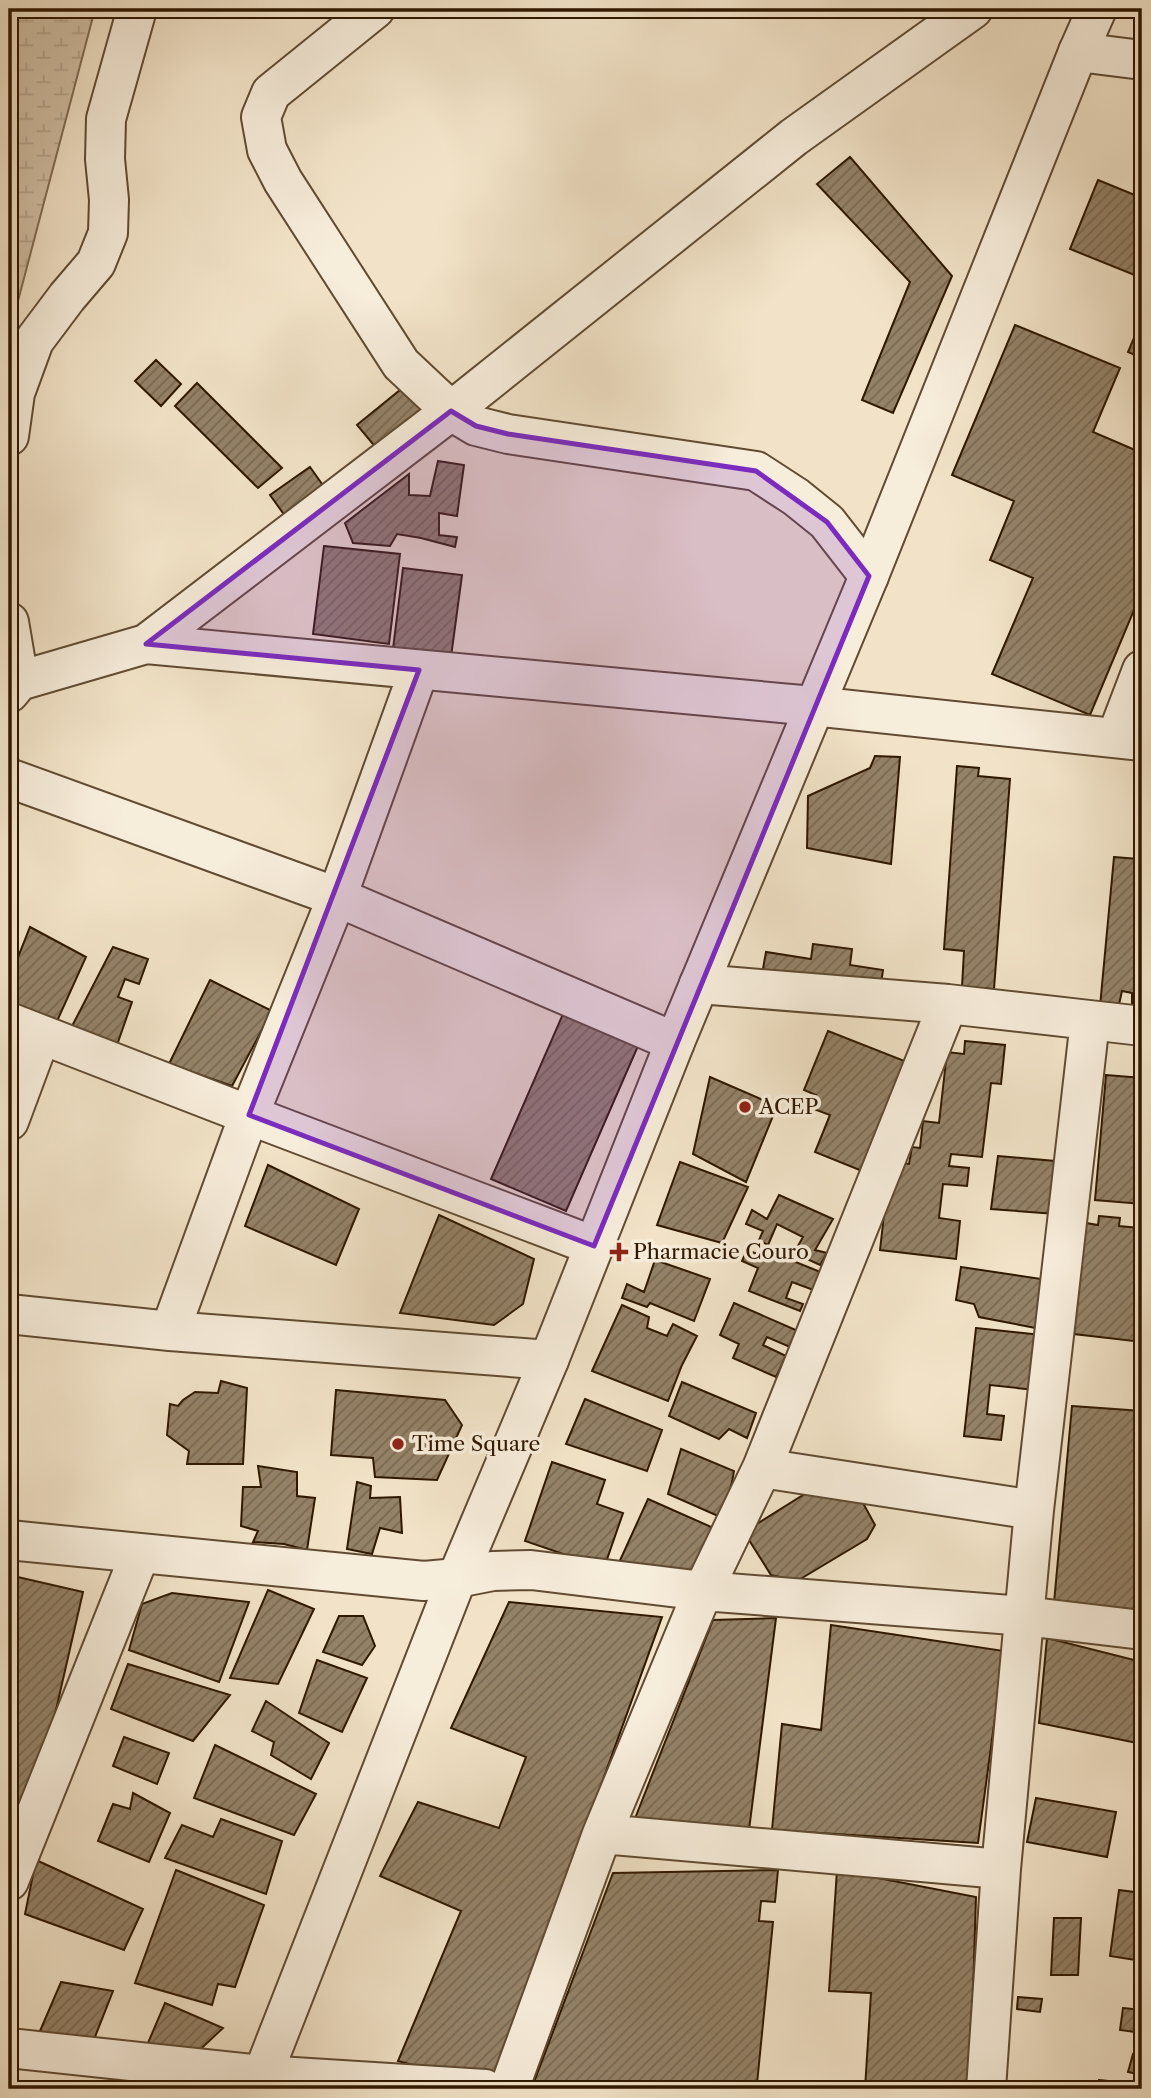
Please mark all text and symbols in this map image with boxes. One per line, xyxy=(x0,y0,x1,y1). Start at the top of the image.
place label: ACEP xyxy=(758,1094,819,1119)
marker: ACEP xyxy=(737,1099,753,1115)
place label: Pharmacie Couro xyxy=(633,1239,809,1264)
marker: Pharmacie Couro xyxy=(611,1244,627,1260)
place label: Time Square xyxy=(412,1431,540,1456)
marker: Time Square xyxy=(390,1436,406,1452)

